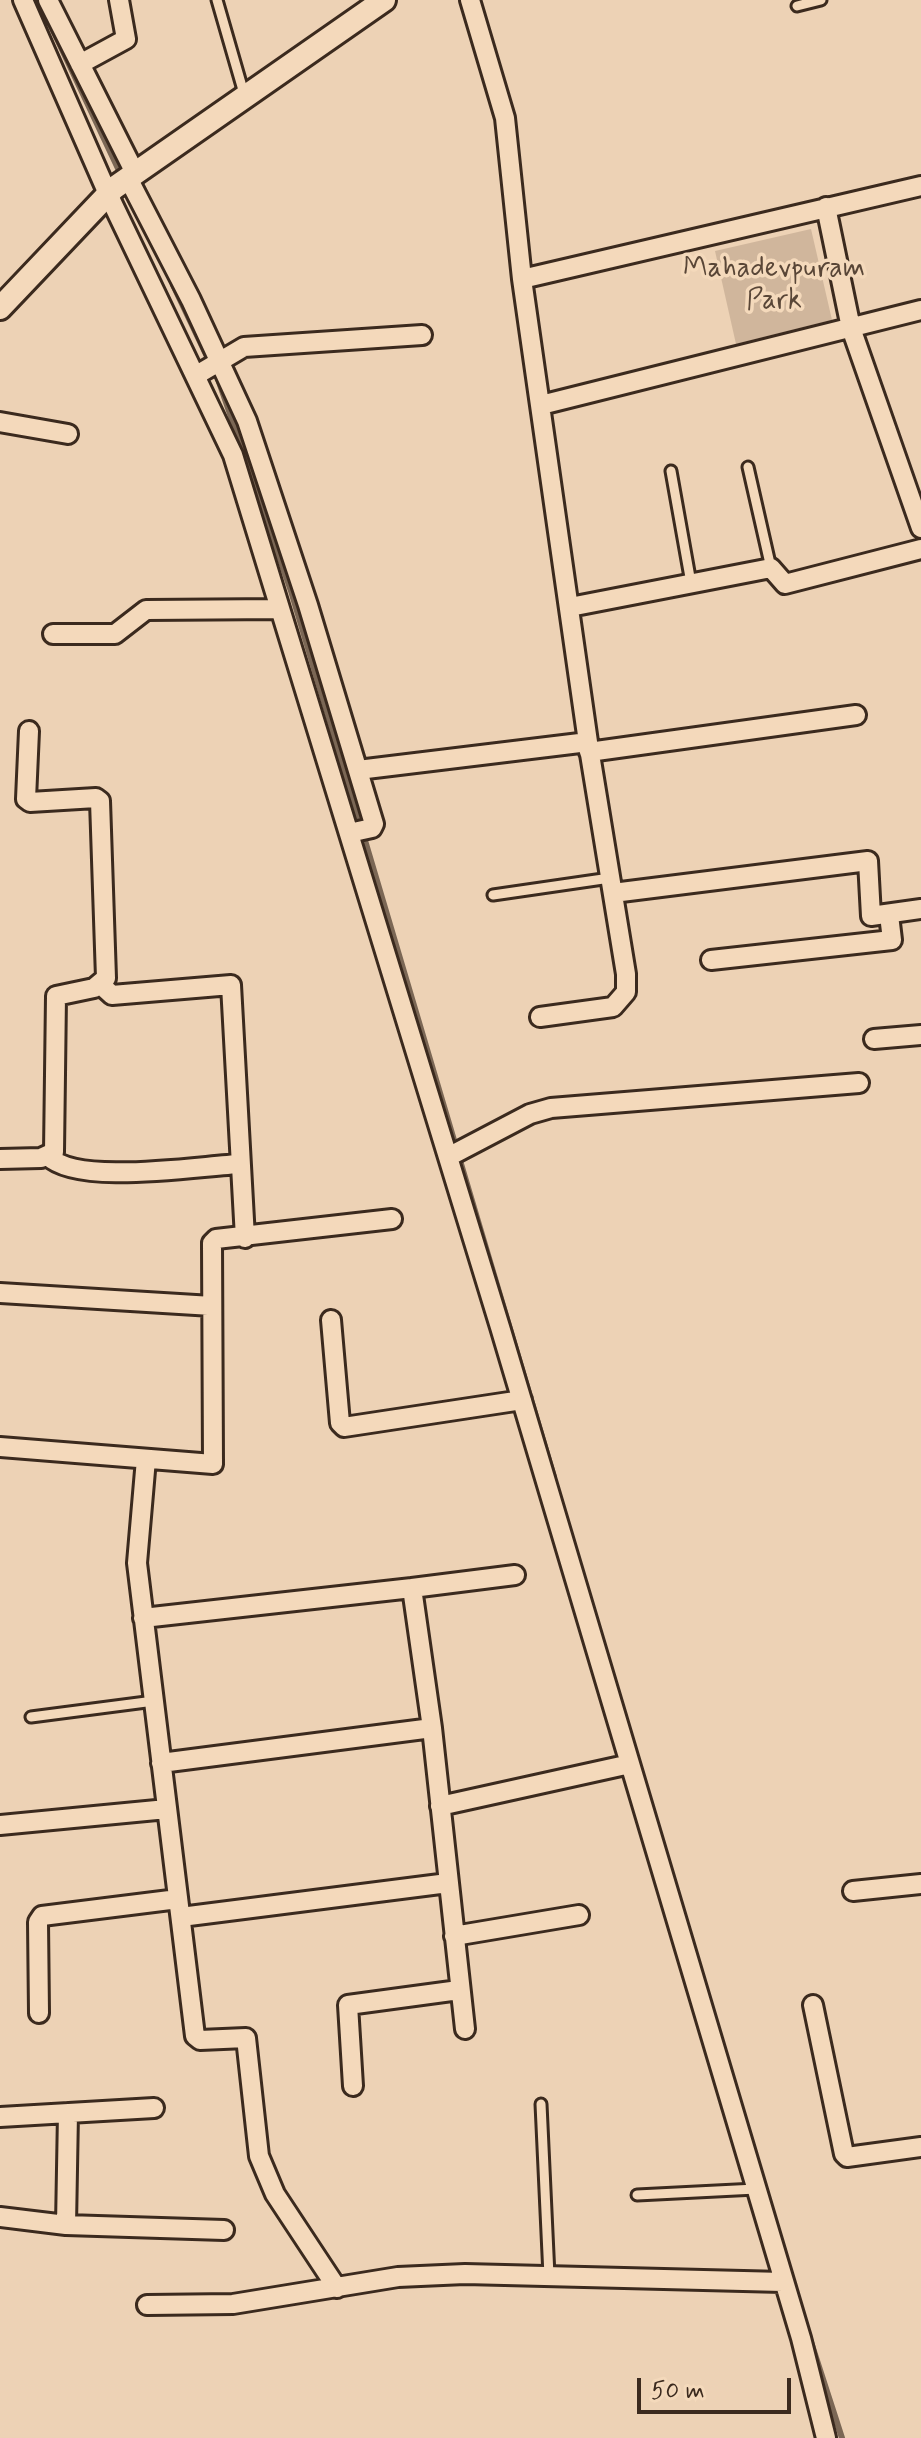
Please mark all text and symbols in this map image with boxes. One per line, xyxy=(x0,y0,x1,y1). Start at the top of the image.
park label: Mahadevpuram Park xyxy=(683,253,865,319)
scale bar xyxy=(641,2362,795,2412)
text: 50 m xyxy=(651,2376,705,2407)

